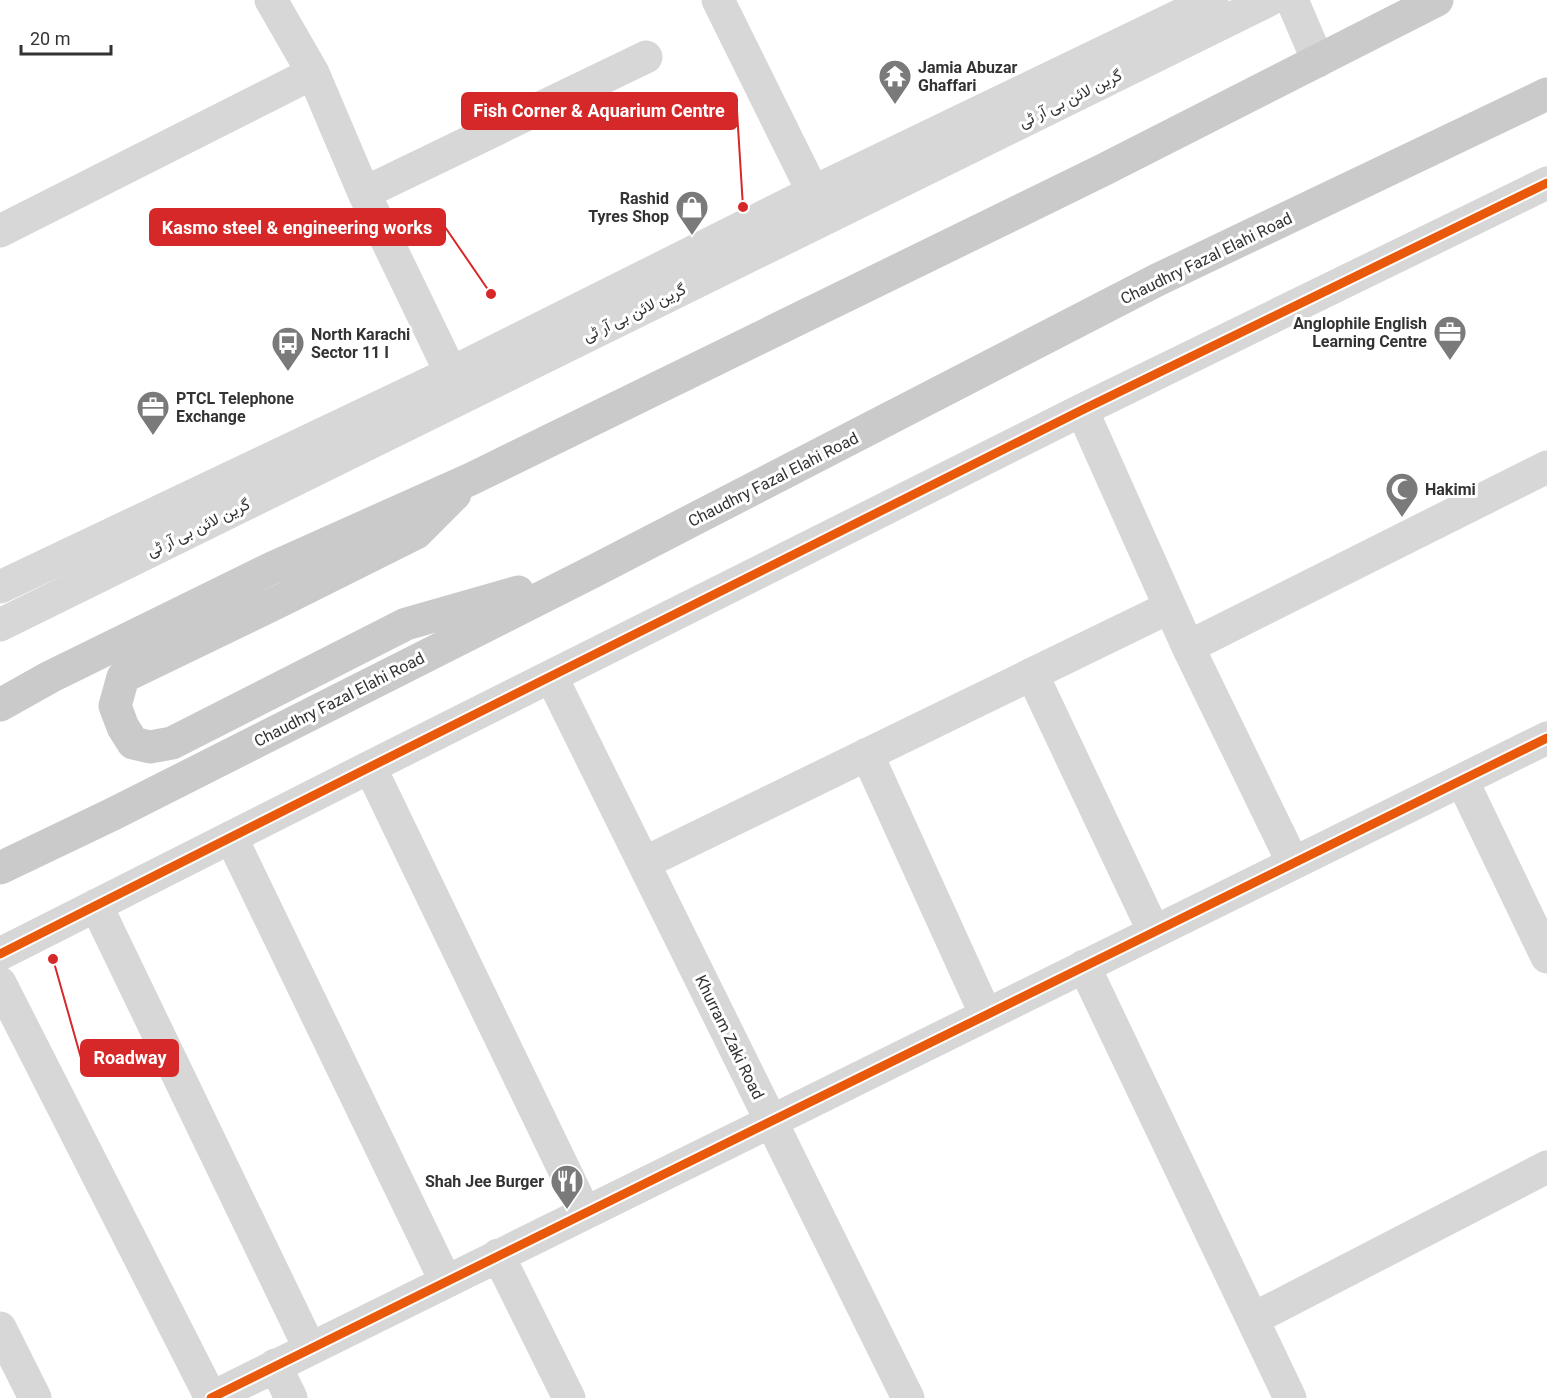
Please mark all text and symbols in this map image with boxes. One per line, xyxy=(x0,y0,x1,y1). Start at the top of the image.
scale bar xyxy=(21,18,111,56)
text: 20 m xyxy=(30,28,70,49)
temple icon: Jamia Abuzar Ghaffari xyxy=(877,58,913,105)
place label: Jamia Abuzar Ghaffari xyxy=(918,58,1018,95)
street label: گرین لائن بی آر ٹی xyxy=(1015,65,1125,133)
callout: Fish Corner & Aquarium Centre xyxy=(462,93,737,129)
text: Fish Corner & Aquarium Centre xyxy=(473,100,725,121)
place label: Rashid Tyres Shop xyxy=(588,189,669,226)
shop icon: Rashid Tyres Shop xyxy=(674,189,710,236)
callout: Kasmo steel & engineering works xyxy=(150,209,445,245)
street label: Chaudhry Fazal Elahi Road xyxy=(1117,209,1295,308)
text: Kasmo steel & engineering works xyxy=(162,217,432,238)
street label: گرین لائن بی آر ٹی xyxy=(579,279,689,347)
place label: Anglophile English Learning Centre xyxy=(1293,314,1427,351)
office icon: Anglophile English Learning Centre xyxy=(1432,314,1468,361)
bus stop icon: North Karachi Sector 11 I xyxy=(270,325,306,372)
place label: North Karachi Sector 11 I xyxy=(311,325,410,362)
office icon: PTCL Telephone Exchange xyxy=(135,389,171,436)
place label: PTCL Telephone Exchange xyxy=(176,389,294,426)
street label: Chaudhry Fazal Elahi Road xyxy=(685,428,862,531)
mosque icon: Hakimi xyxy=(1384,471,1420,518)
place label: Hakimi xyxy=(1425,480,1476,499)
street label: گرین لائن بی آر ٹی xyxy=(143,494,253,562)
street label: Chaudhry Fazal Elahi Road xyxy=(251,648,428,751)
street label: Khurram Zaki Road xyxy=(691,972,768,1102)
callout: Roadway xyxy=(81,1040,178,1076)
text: Roadway xyxy=(93,1047,168,1068)
restaurant icon: Shah Jee Burger xyxy=(549,1163,585,1210)
place label: Shah Jee Burger xyxy=(425,1172,544,1191)

